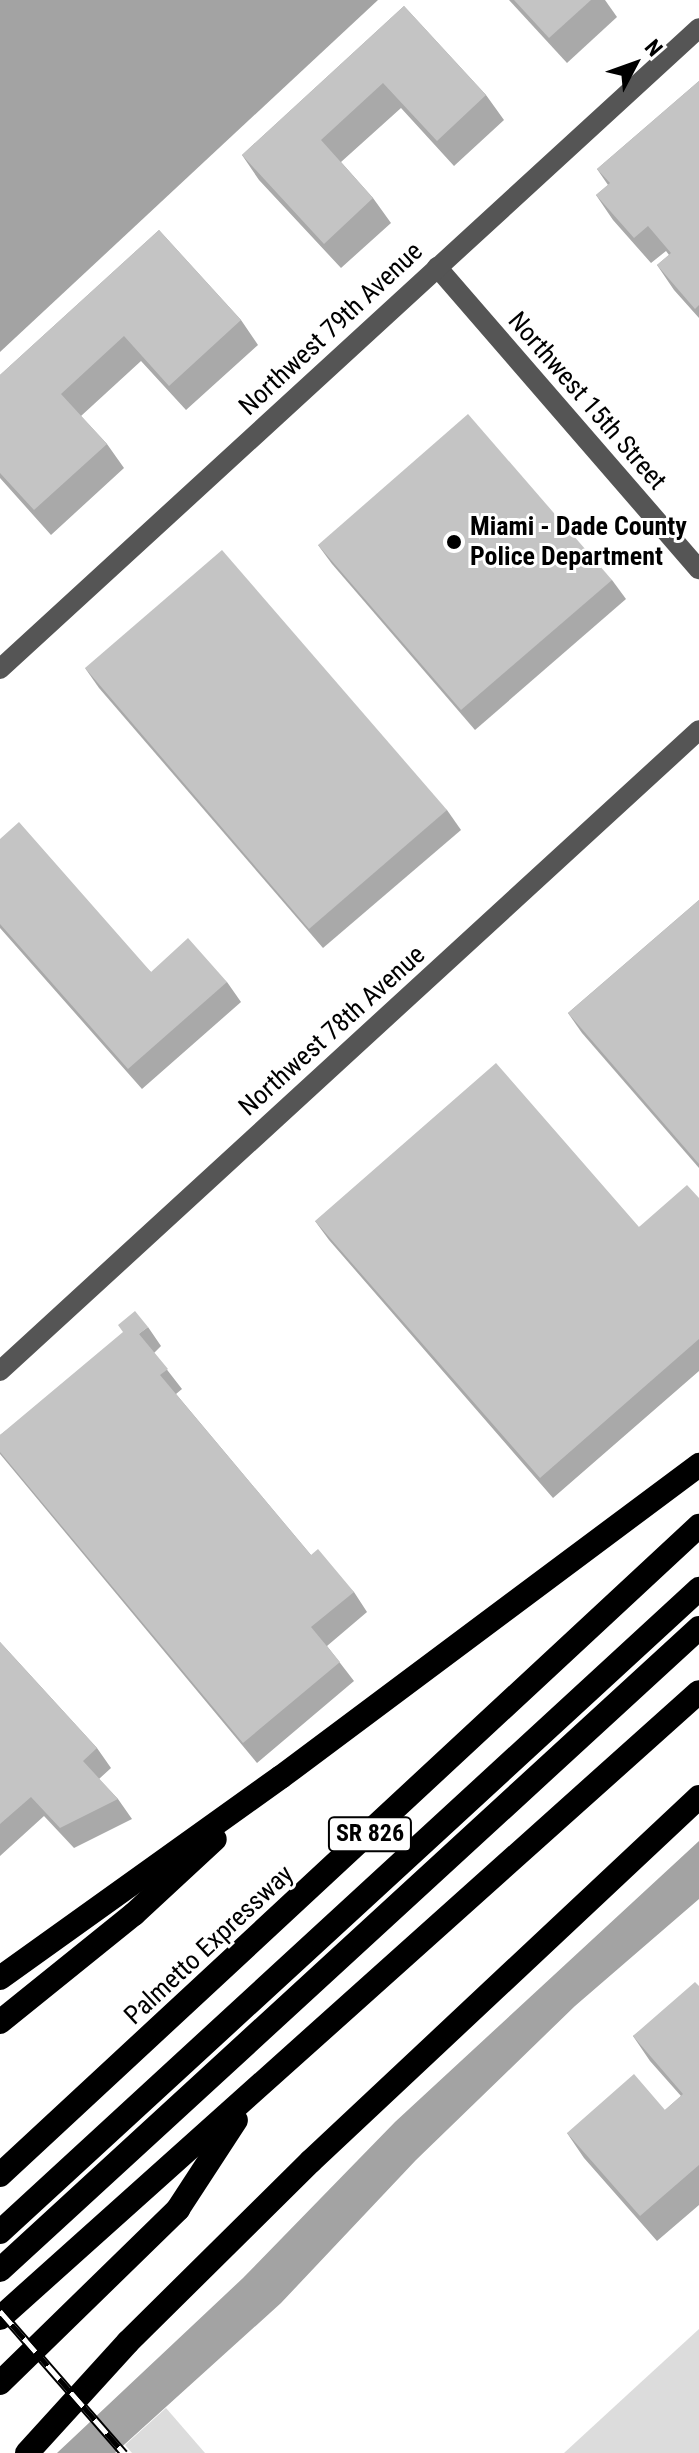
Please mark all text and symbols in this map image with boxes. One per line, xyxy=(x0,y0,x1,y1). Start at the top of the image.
north arrow xyxy=(595,24,675,104)
text: N xyxy=(640,35,667,61)
street label: Northwest 79th Avenue xyxy=(233,236,429,422)
street label: Northwest 15th Street xyxy=(501,306,673,496)
place label: Miami - Dade County Police Department xyxy=(470,511,687,572)
marker: Miami - Dade County Police Department xyxy=(445,533,463,551)
street label: Northwest 78th Avenue xyxy=(233,939,431,1123)
road number: SR 826 xyxy=(326,1814,414,1854)
street label: Palmetto Expressway xyxy=(118,1859,300,2031)

